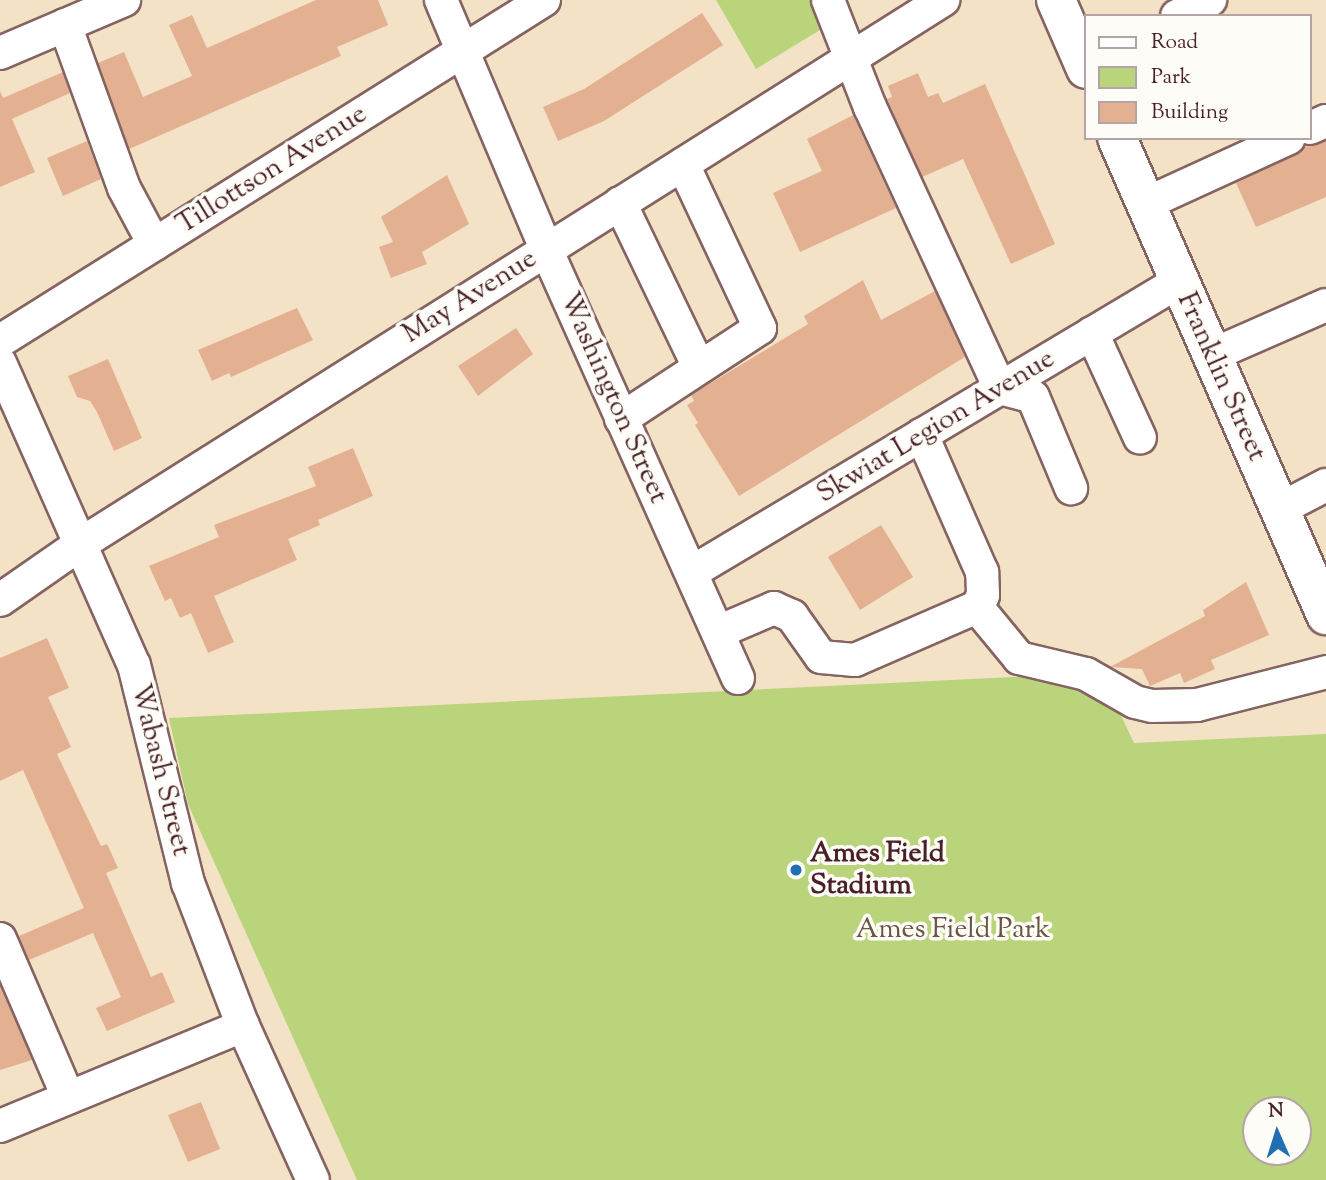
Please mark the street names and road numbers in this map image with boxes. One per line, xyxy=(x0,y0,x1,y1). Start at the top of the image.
street label: Tillottson Avenue xyxy=(171,98,373,242)
street label: May Avenue xyxy=(397,243,543,351)
street label: Washington Street xyxy=(551,287,675,509)
street label: Franklin Street xyxy=(1169,288,1273,466)
street label: Skwiat Legion Avenue xyxy=(811,343,1061,511)
street label: Wabash Street xyxy=(122,681,198,859)

